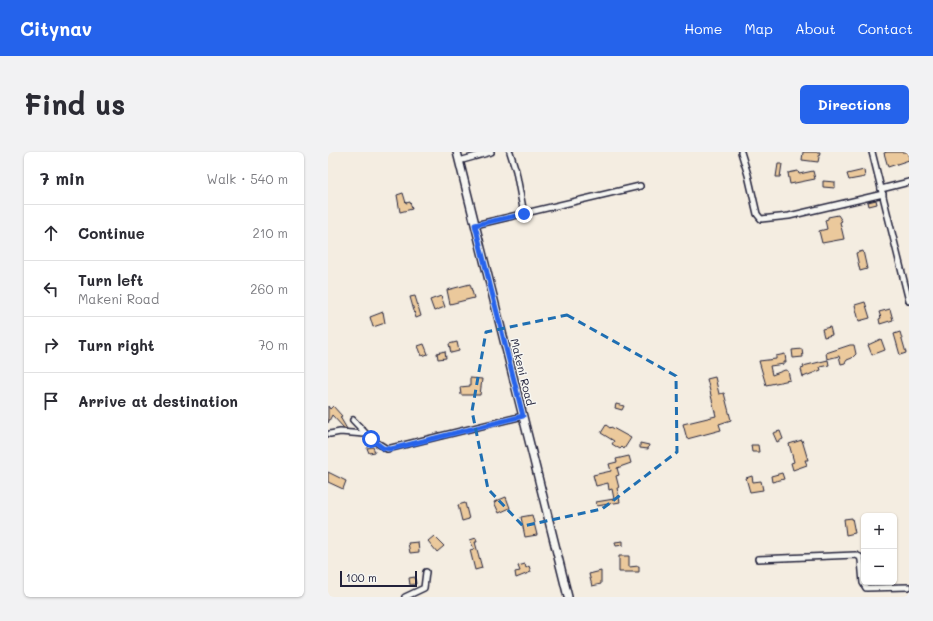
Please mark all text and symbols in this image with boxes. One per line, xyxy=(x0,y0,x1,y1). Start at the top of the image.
text: Citynav xyxy=(20,16,92,41)
text: Home xyxy=(684,19,722,38)
text: Map xyxy=(744,19,773,38)
text: About xyxy=(795,19,836,38)
text: Contact xyxy=(858,19,913,38)
button: Directions xyxy=(800,85,909,124)
text: Find us xyxy=(24,86,125,122)
text: 7 min xyxy=(40,167,85,189)
text: Walk · 540 m xyxy=(207,170,288,187)
route end xyxy=(515,205,533,223)
icon: ahead xyxy=(40,222,62,244)
text: Continue xyxy=(78,223,145,243)
text: 210 m xyxy=(252,224,288,241)
text: Turn left xyxy=(78,270,143,290)
icon: left xyxy=(40,278,62,300)
text: 260 m xyxy=(250,280,288,297)
text: Makeni Road xyxy=(78,290,159,307)
icon: right xyxy=(40,334,62,356)
text: Turn right xyxy=(78,335,155,355)
text: 70 m xyxy=(258,336,288,353)
street label: Makeni Road xyxy=(507,337,539,407)
icon: arrive xyxy=(40,390,62,412)
text: Arrive at destination xyxy=(78,391,238,411)
route start xyxy=(362,430,380,448)
map controls xyxy=(861,513,897,585)
button: + xyxy=(861,513,897,549)
button: − xyxy=(861,549,897,585)
scale bar xyxy=(340,569,417,588)
text: 100 m xyxy=(346,570,377,585)

